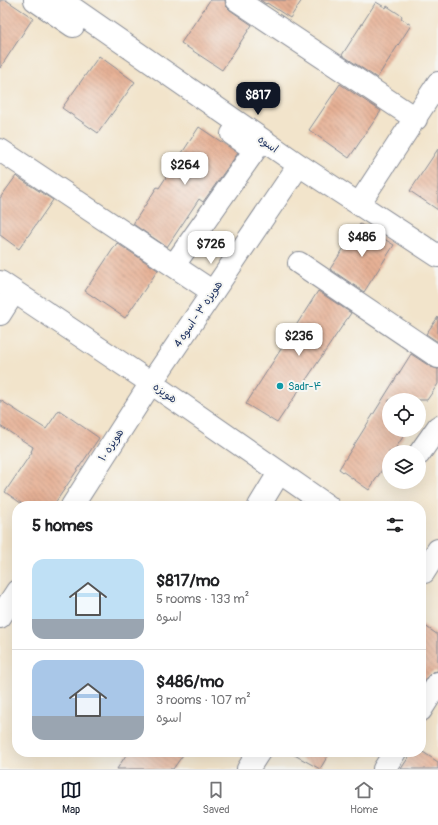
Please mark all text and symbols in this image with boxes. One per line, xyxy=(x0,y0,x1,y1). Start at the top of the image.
pin: $817 xyxy=(234,82,282,116)
text: $817 xyxy=(245,87,271,103)
street label: اسوه xyxy=(255,132,281,156)
pin: $264 xyxy=(161,152,209,186)
text: $264 xyxy=(170,157,200,173)
pin: $486 xyxy=(338,224,386,258)
text: $486 xyxy=(348,229,376,245)
pin: $726 xyxy=(187,231,235,265)
text: $726 xyxy=(197,236,225,252)
street label: هویزه ۳ - اسوه 4 xyxy=(171,278,226,350)
pin: $236 xyxy=(275,323,323,357)
text: $236 xyxy=(285,328,313,344)
street label: هویزه xyxy=(150,380,179,407)
place label: Sadr-۴ xyxy=(288,380,322,393)
marker: Sadr-۴ xyxy=(275,381,285,391)
map controls xyxy=(382,393,426,489)
button: locate xyxy=(382,393,426,437)
street label: هویزه ۱۰ xyxy=(96,426,127,464)
button: layers xyxy=(382,445,426,489)
icon: filters xyxy=(384,514,406,536)
text: 5 homes xyxy=(32,515,93,536)
text: $817/mo xyxy=(156,570,220,591)
icon: home xyxy=(64,575,112,623)
text: 5 rooms · 133 m² xyxy=(156,591,249,607)
text: اسوه xyxy=(156,609,182,625)
text: $486/mo xyxy=(156,671,224,692)
icon: home xyxy=(64,676,112,724)
text: 3 rooms · 107 m² xyxy=(156,692,251,708)
text: اسوه xyxy=(156,710,182,726)
tab: Map xyxy=(60,779,82,816)
tab: Saved xyxy=(202,779,230,816)
tab: Home xyxy=(350,779,378,816)

